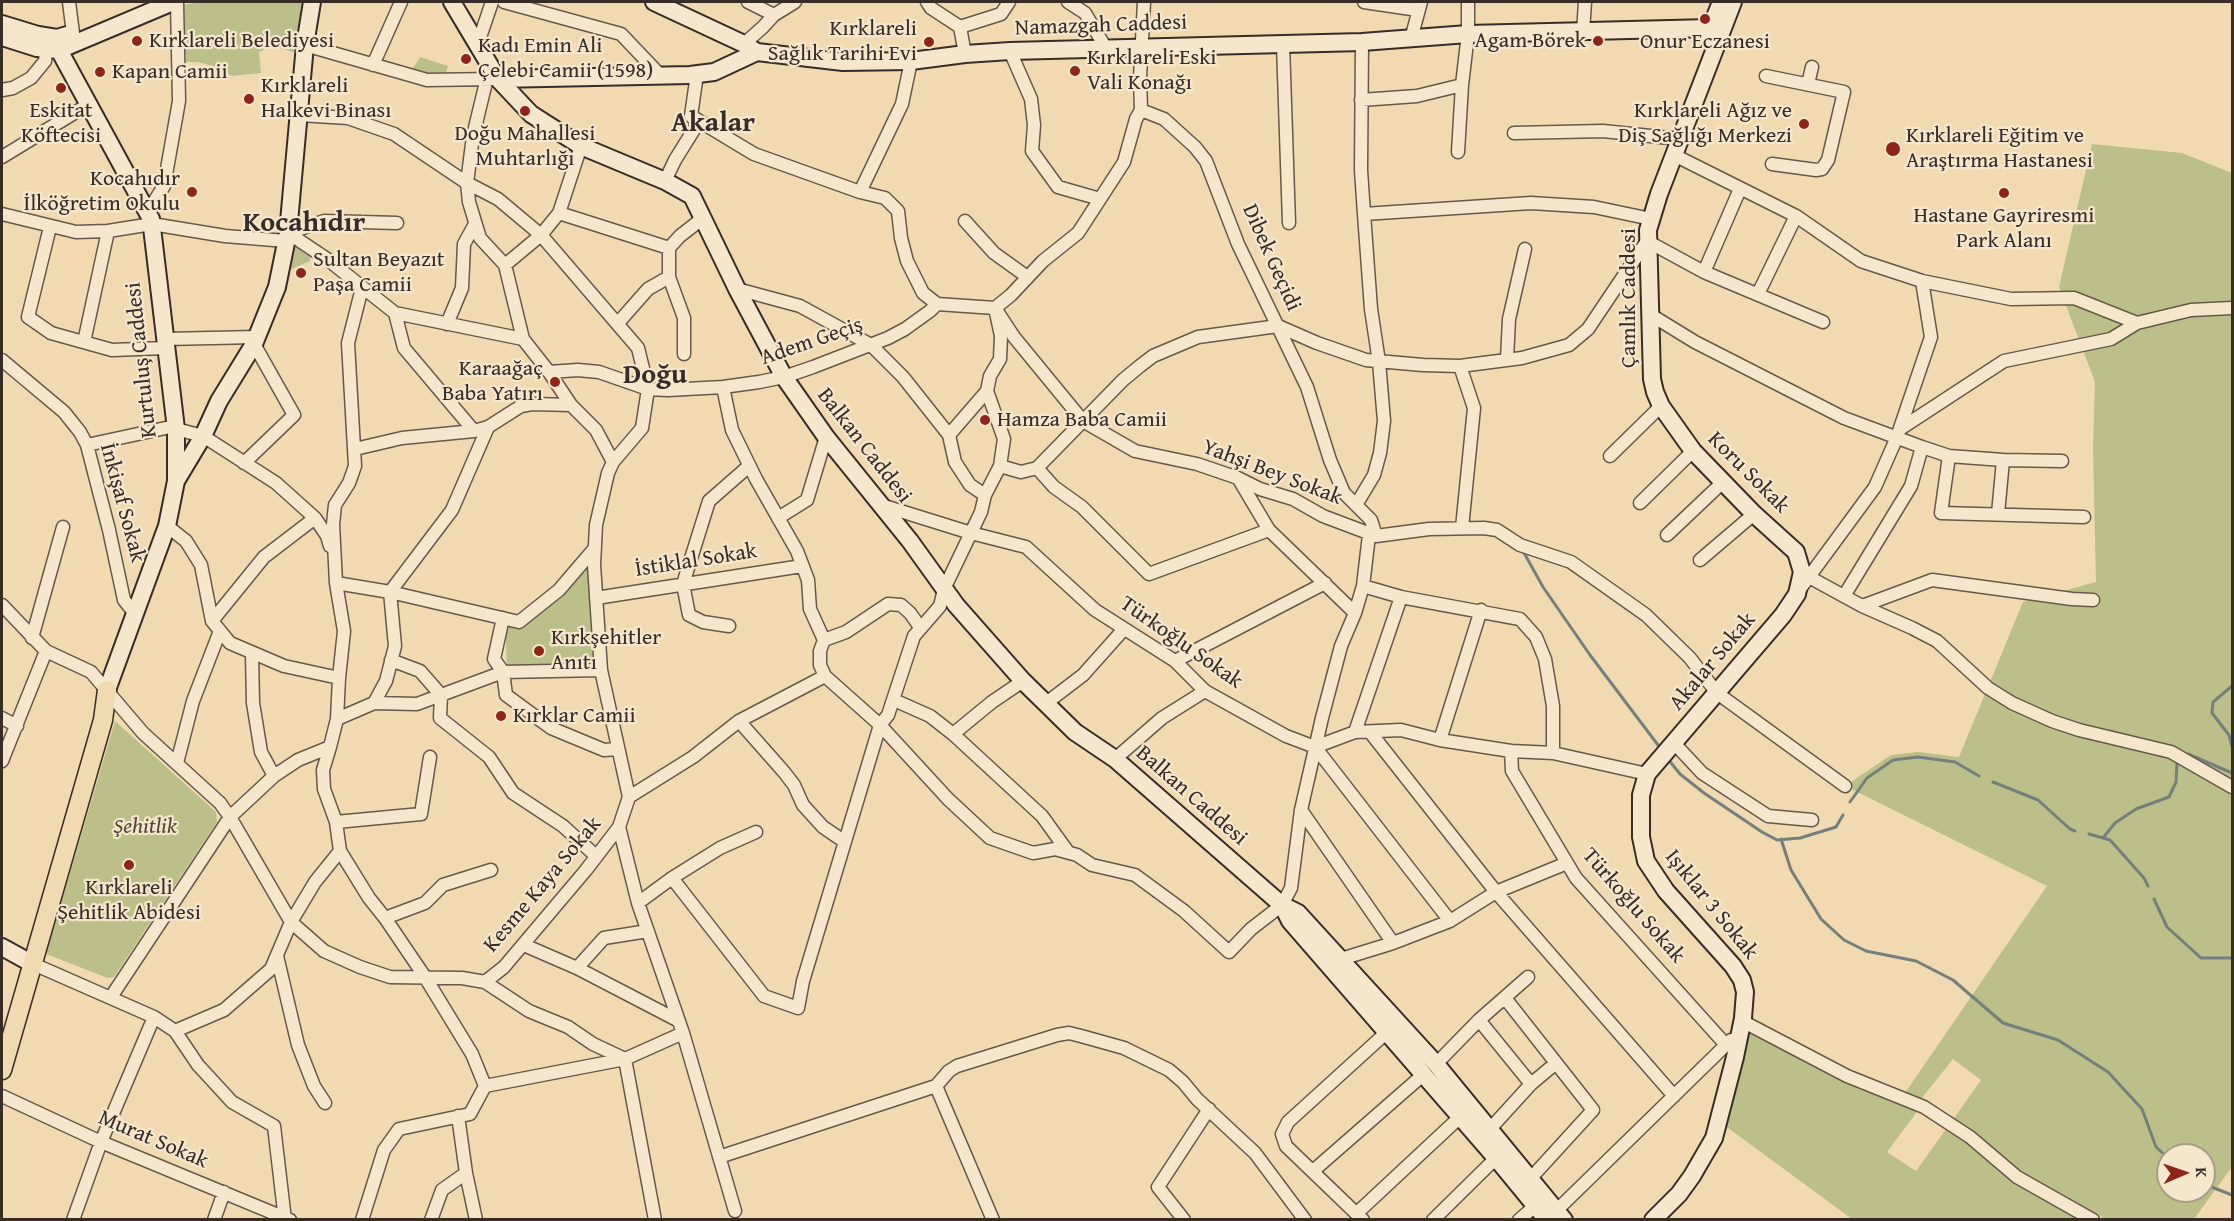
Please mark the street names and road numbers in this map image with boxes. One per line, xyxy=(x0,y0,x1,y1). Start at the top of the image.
street label: Namazgah Caddesi xyxy=(1014,10,1188,42)
street label: Dibek Geçidi xyxy=(1236,200,1306,316)
street label: Çamlık Caddesi xyxy=(1616,228,1642,368)
street label: Kurtuluş Caddesi xyxy=(121,281,163,439)
street label: Adem Geçiş xyxy=(758,312,866,372)
street label: Balkan Caddesi xyxy=(811,383,917,509)
street label: Koru Sokak xyxy=(1702,427,1794,519)
street label: Yahşi Bey Sokak xyxy=(1198,434,1346,512)
street label: İnkişaf Sokak xyxy=(93,441,151,565)
street label: İstiklal Sokak xyxy=(633,538,759,584)
street label: Türkoğlu Sokak xyxy=(1115,591,1247,695)
street label: Akalar Sokak xyxy=(1664,608,1762,716)
street label: Balkan Caddesi xyxy=(1130,740,1252,852)
street label: Kesme Kaya Sokak xyxy=(479,812,607,958)
street label: Türkoğlu Sokak xyxy=(1576,843,1690,969)
street label: Işıklar 3 Sokak xyxy=(1659,845,1763,965)
street label: Murat Sokak xyxy=(94,1105,212,1175)

